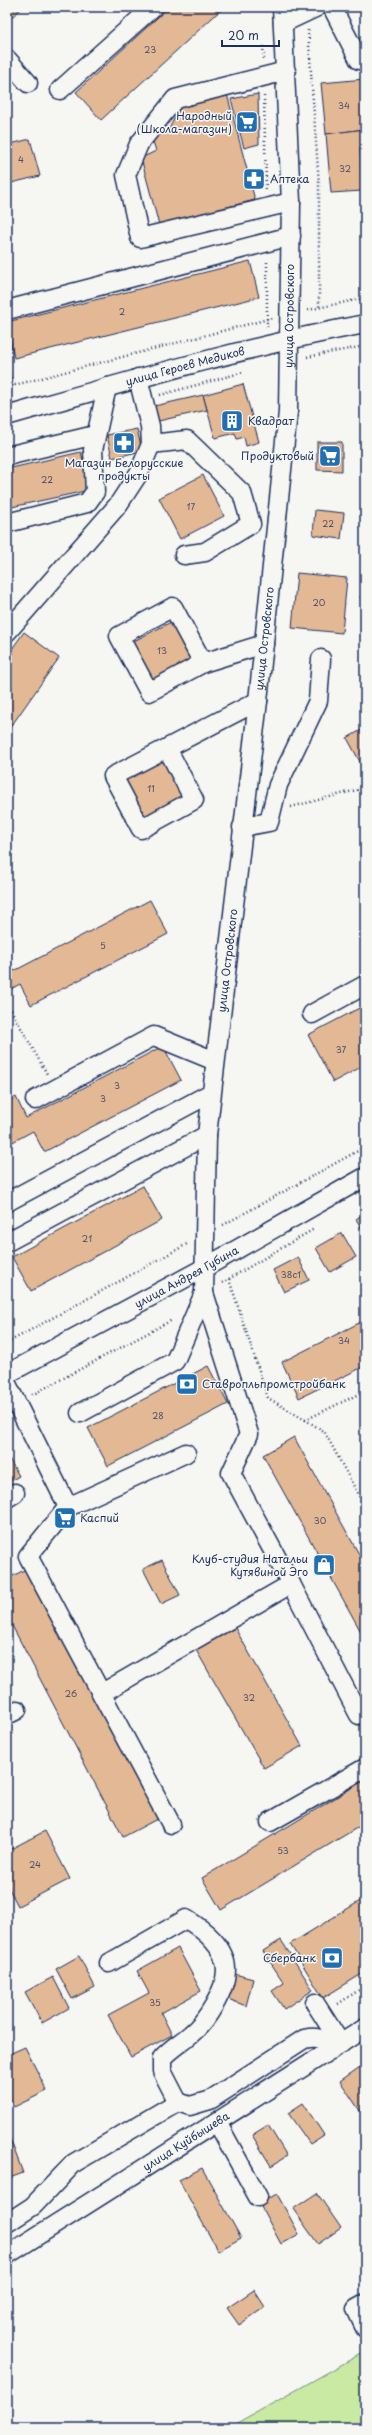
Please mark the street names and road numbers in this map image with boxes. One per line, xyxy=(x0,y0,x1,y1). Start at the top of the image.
street label: улица Островского xyxy=(280,264,298,368)
street label: улица Героев Медиков xyxy=(123,342,246,390)
street label: улица Островского xyxy=(250,586,278,691)
street label: улица Островского xyxy=(212,908,242,1013)
street label: улица Андрея Губина xyxy=(131,1241,242,1312)
street label: улица Куйбышева xyxy=(139,2107,233,2175)

